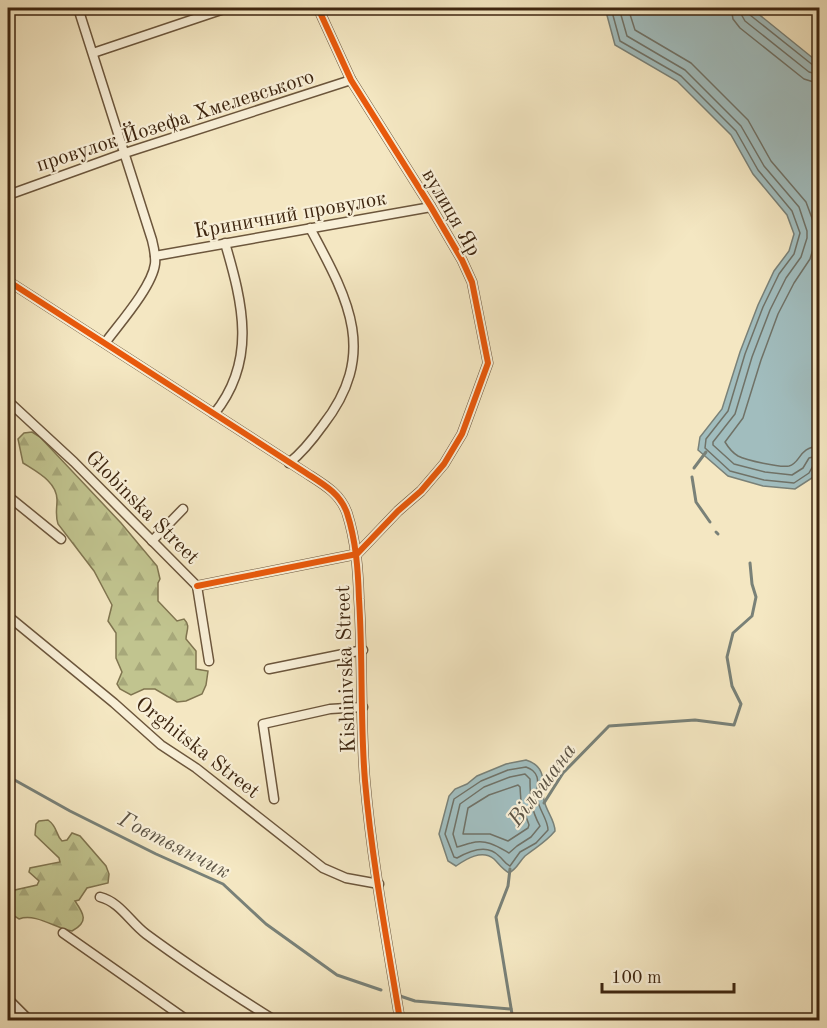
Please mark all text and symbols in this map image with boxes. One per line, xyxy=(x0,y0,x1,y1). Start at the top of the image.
street label: провулок Йозефа Хмелевського xyxy=(32,62,317,176)
street label: вулиця Яр xyxy=(417,166,484,260)
street label: Криничний провулок xyxy=(192,188,389,243)
street label: Globinska Street xyxy=(81,447,203,569)
street label: Kishinivska Street xyxy=(333,585,360,753)
street label: Orghitska Street xyxy=(131,693,263,803)
water label: Вільшана xyxy=(504,739,581,832)
water label: Говтвянчик xyxy=(114,808,234,883)
scale bar xyxy=(602,956,734,994)
text: 100 m xyxy=(611,969,662,987)

